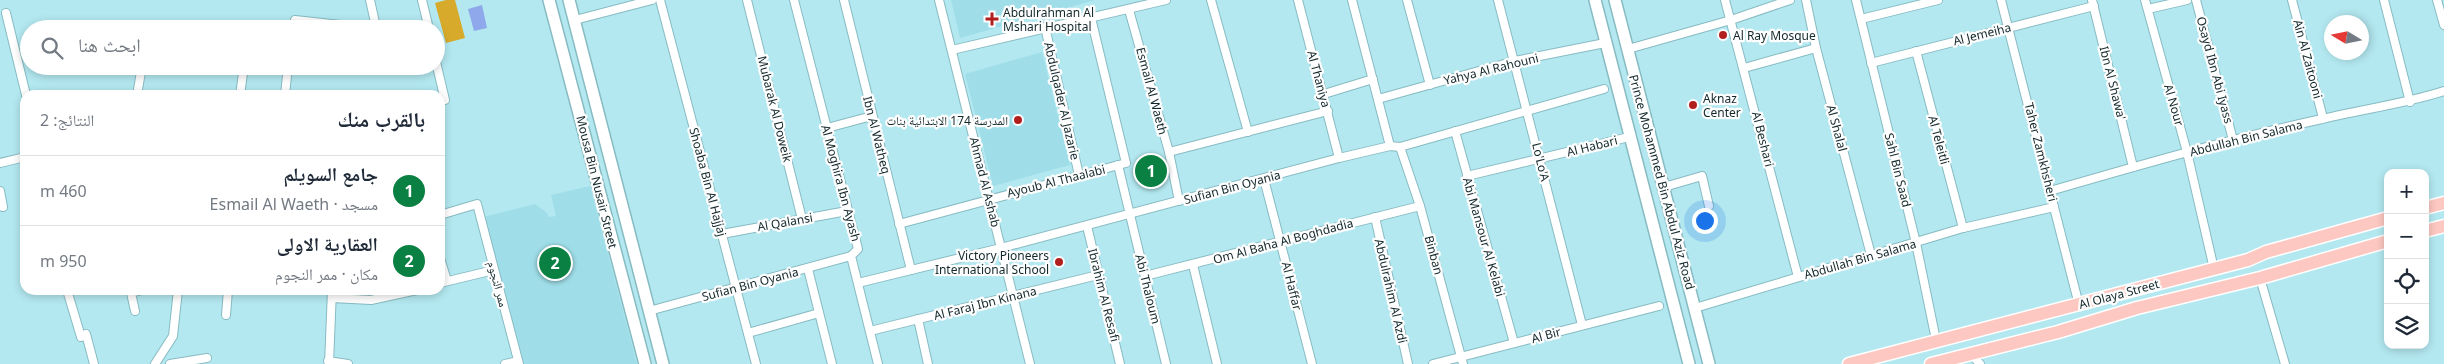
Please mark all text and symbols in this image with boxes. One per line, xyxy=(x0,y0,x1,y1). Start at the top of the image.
place label: Abdulrahman Al Mshari Hospital xyxy=(1003,4,1094,35)
marker: Abdulrahman Al Mshari Hospital xyxy=(985,12,999,26)
street label: Osayd Ibn Abi Iyass xyxy=(2193,15,2238,126)
north arrow xyxy=(2324,15,2369,60)
street label: Ain Al Zaitooni xyxy=(2289,18,2327,100)
street label: Al Jemeiha xyxy=(1951,19,2013,49)
search box xyxy=(20,20,445,75)
place label: Al Ray Mosque xyxy=(1733,27,1816,44)
marker: Al Ray Mosque xyxy=(1717,29,1729,41)
text: ابحث هنا xyxy=(78,32,141,58)
icon: search xyxy=(38,34,66,62)
street label: Abdulqader Al Jazarie xyxy=(1040,40,1084,162)
street label: Ibn Al Shawa' xyxy=(2096,44,2130,122)
street label: Esmail Al Waeth xyxy=(1132,45,1172,137)
street label: Al Thaniya xyxy=(1303,49,1335,109)
street label: Yahya Al Rahouni xyxy=(1442,49,1540,89)
street label: Mubarak Al Doweik xyxy=(754,54,797,164)
street label: Prince Mohammed Bin Abdul Aziz Road xyxy=(1625,73,1699,291)
street label: Al Nour xyxy=(2160,82,2188,128)
place label: Aknaz Center xyxy=(1703,90,1741,121)
street label: Ibn Al Watheq xyxy=(859,94,895,176)
marker: Aknaz Center xyxy=(1687,99,1699,111)
street label: Taher Zamkhsheri xyxy=(2020,101,2062,203)
street label: Al Shalal xyxy=(1823,103,1851,153)
text: بالقرب منك xyxy=(338,105,425,133)
text: النتائج: 2 xyxy=(40,109,94,131)
street label: Al Beshari xyxy=(1748,110,1778,168)
place label: المدرسة 174 الابتدائية بنات xyxy=(887,112,1008,129)
street label: Mousa Bin Nusair Street xyxy=(572,114,622,251)
marker: المدرسة 174 الابتدائية بنات xyxy=(1012,114,1024,126)
street label: Al Teleitli xyxy=(1924,114,1954,166)
street label: Abdullah Bin Salama xyxy=(2188,116,2304,160)
street label: Al Moghira Ibn Ayash xyxy=(817,123,865,243)
street label: Shoaba Bin Al Hajjaj xyxy=(685,126,731,238)
street label: Sahl Bin Saad xyxy=(1881,131,1915,209)
street label: Al Habari xyxy=(1565,132,1619,160)
street label: Ahmad Al Ashab xyxy=(966,135,1004,229)
street label: Lo'Lo'A xyxy=(1528,141,1554,183)
pin: 1 xyxy=(1135,152,1167,190)
text: جامع السويلم xyxy=(283,161,378,187)
street label: Ayoub Al Thaalabi xyxy=(1005,161,1107,201)
street label: Sufian Bin Oyania xyxy=(1182,166,1282,208)
map controls xyxy=(2384,169,2429,349)
button: + xyxy=(2384,169,2429,214)
street label: Abi Mansour Al Kelabi xyxy=(1459,175,1509,299)
text: 460 m xyxy=(40,180,87,202)
text: 1 xyxy=(404,180,414,202)
text: مسجد · Esmail Al Waeth xyxy=(210,193,378,215)
your location xyxy=(1692,208,1718,234)
street label: Al Qalansi xyxy=(756,209,814,235)
street label: Om Al Baha Al Boghdadia xyxy=(1211,214,1355,268)
button: − xyxy=(2384,214,2429,259)
text: العقارية الاولى xyxy=(277,231,378,257)
street label: Binban xyxy=(1421,234,1447,276)
street label: Abdullah Bin Salama xyxy=(1802,235,1918,283)
street label: Abdulrahim Al Azdi xyxy=(1371,237,1411,345)
pin: 2 xyxy=(539,244,571,282)
place label: Victory Pioneers International School xyxy=(935,247,1049,278)
street label: Ibrahim Al Resafi xyxy=(1084,247,1124,343)
text: 950 m xyxy=(40,250,87,272)
text: 2 xyxy=(404,250,414,272)
street label: Abi Thaloum xyxy=(1131,252,1165,326)
marker: Victory Pioneers International School xyxy=(1053,256,1065,268)
street label: ممر النجوم xyxy=(484,259,512,309)
button: locate xyxy=(2384,259,2429,304)
street label: Al Haffar xyxy=(1278,260,1306,312)
text: مكان · ممر النجوم xyxy=(275,263,378,285)
street label: Sufian Bin Oyania xyxy=(700,263,800,305)
street label: Al Olaya Street xyxy=(2077,275,2162,313)
street label: Al Faraj Ibn Kinana xyxy=(932,282,1038,324)
button: layers xyxy=(2384,304,2429,349)
street label: Al Bir xyxy=(1529,323,1563,347)

